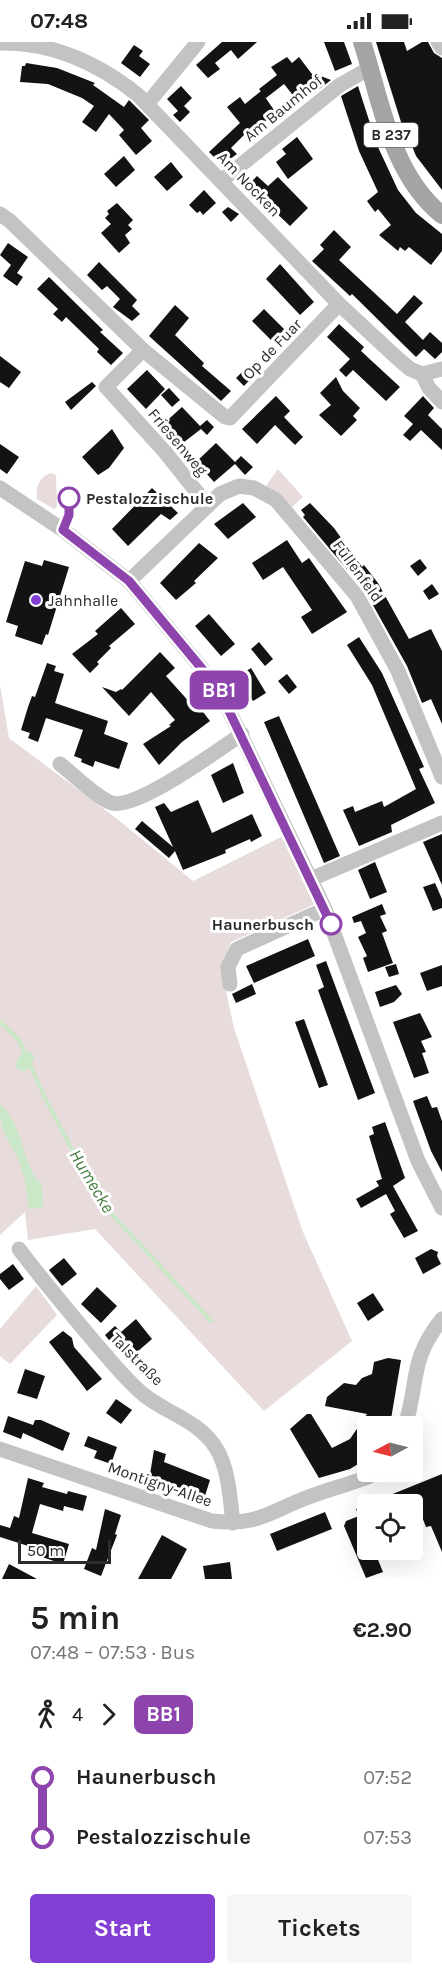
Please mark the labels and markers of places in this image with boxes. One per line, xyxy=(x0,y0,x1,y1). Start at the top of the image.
marker: Pestalozzischule xyxy=(58,487,80,509)
place label: Pestalozzischule xyxy=(86,489,213,508)
place label: Jahnhalle xyxy=(48,591,118,610)
marker: Jahnhalle xyxy=(29,593,43,607)
marker: Haunerbusch xyxy=(320,913,342,935)
place label: Haunerbusch xyxy=(212,915,314,934)

